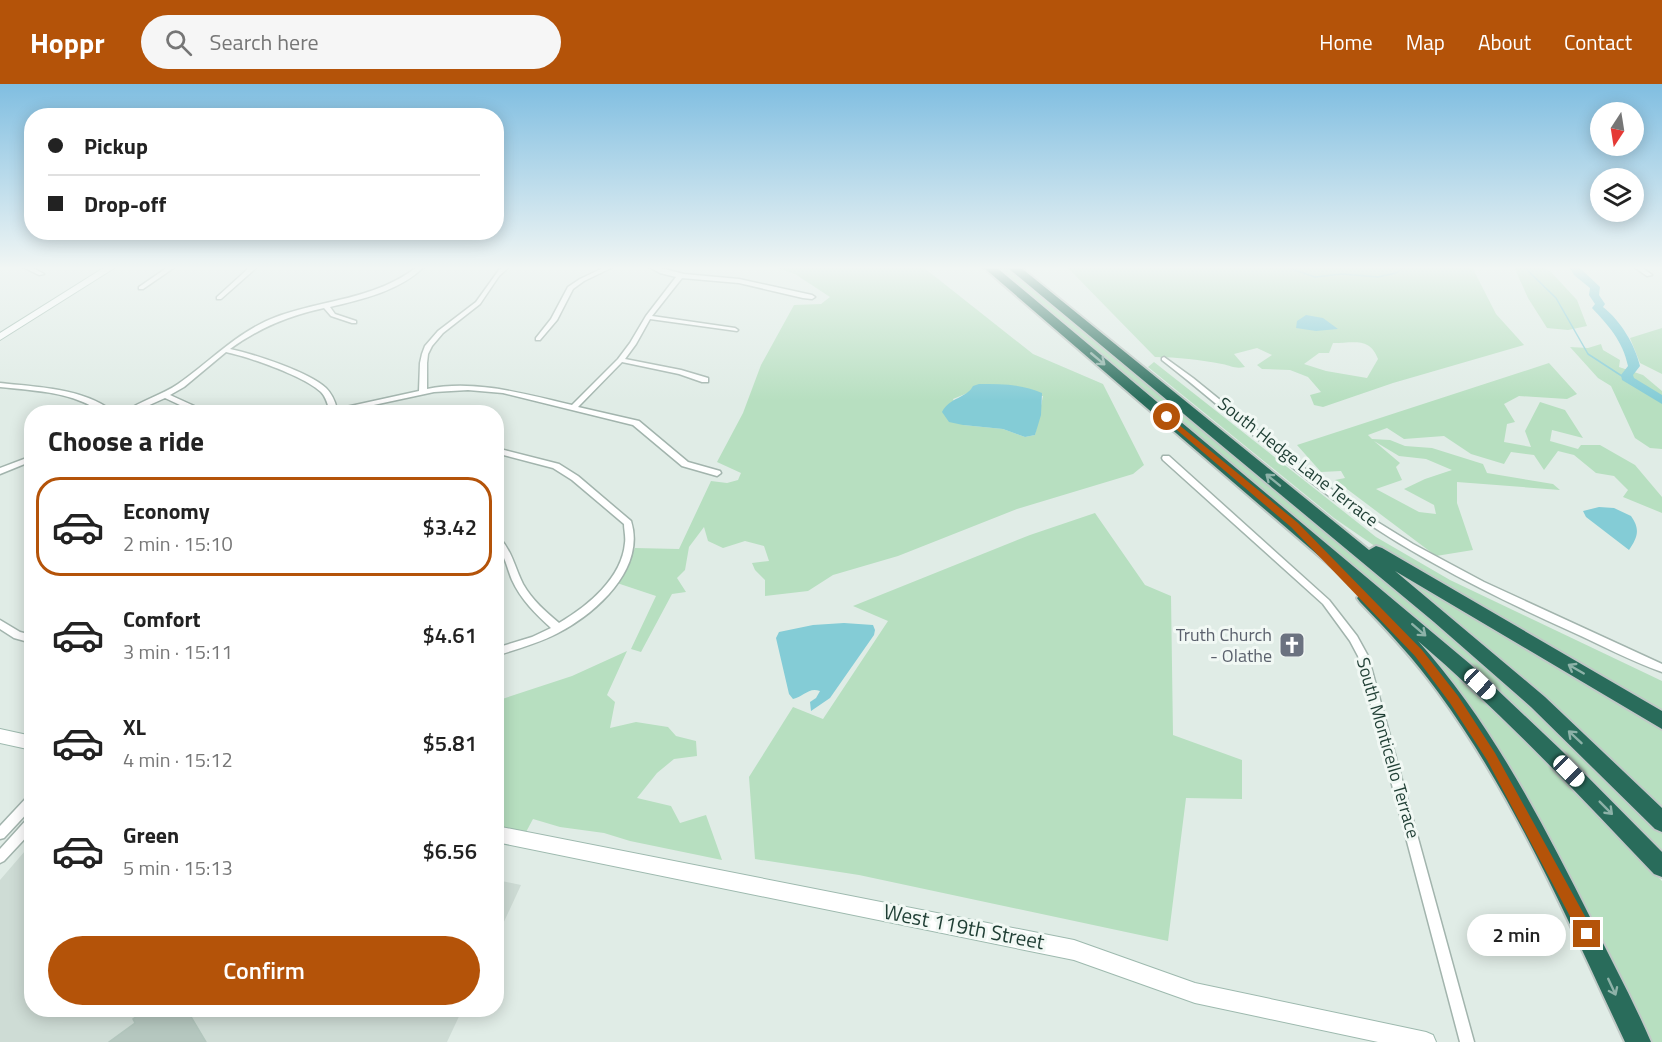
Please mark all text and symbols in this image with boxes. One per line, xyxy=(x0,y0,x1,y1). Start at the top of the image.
search box xyxy=(141,15,561,69)
text: Hoppr xyxy=(30,21,105,64)
text: Search here xyxy=(210,25,319,59)
icon: search xyxy=(162,26,195,59)
text: Home xyxy=(1319,26,1373,58)
text: Map xyxy=(1406,26,1445,58)
text: About xyxy=(1478,26,1531,58)
text: Contact xyxy=(1564,26,1632,58)
north arrow xyxy=(1590,102,1644,156)
map controls xyxy=(1590,102,1644,222)
text: Pickup xyxy=(84,129,148,163)
button: layers xyxy=(1590,168,1644,222)
text: Drop-off xyxy=(84,187,166,221)
one-way arrow xyxy=(1090,352,1105,366)
street label: South Hedge Lane Terrace xyxy=(1212,390,1384,533)
route start xyxy=(1153,403,1180,430)
text: Choose a ride xyxy=(48,420,204,461)
one-way arrow xyxy=(1265,473,1281,486)
text: Economy xyxy=(123,494,210,528)
icon: car xyxy=(51,500,105,554)
text: $3.42 xyxy=(422,510,477,544)
text: 2 min · 15:10 xyxy=(123,528,233,559)
text: Comfort xyxy=(123,602,201,636)
icon: car xyxy=(51,608,105,662)
text: $4.61 xyxy=(422,618,477,652)
place label: Truth Church - Olathe xyxy=(1176,621,1272,669)
one-way arrow xyxy=(1411,623,1426,637)
church icon: Truth Church - Olathe xyxy=(1277,630,1307,660)
text: 3 min · 15:11 xyxy=(123,636,233,667)
street label: South Monticello Terrace xyxy=(1350,654,1427,841)
one-way arrow xyxy=(1568,663,1585,675)
car xyxy=(1461,665,1499,703)
text: XL xyxy=(123,710,146,744)
icon: car xyxy=(51,716,105,770)
text: $5.81 xyxy=(422,726,477,760)
one-way arrow xyxy=(1568,730,1583,744)
text: 4 min · 15:12 xyxy=(123,744,233,775)
car xyxy=(1550,752,1588,790)
one-way arrow xyxy=(1599,801,1614,816)
text: Green xyxy=(123,818,179,852)
icon: car xyxy=(51,824,105,878)
text: $6.56 xyxy=(422,834,477,868)
text: 5 min · 15:13 xyxy=(123,852,233,883)
street label: West 119th Street xyxy=(881,895,1048,957)
callout: 2 min xyxy=(1467,913,1566,955)
text: 2 min xyxy=(1492,919,1541,950)
route end xyxy=(1573,920,1600,947)
button: Confirm xyxy=(48,936,480,1005)
one-way arrow xyxy=(1606,978,1618,996)

